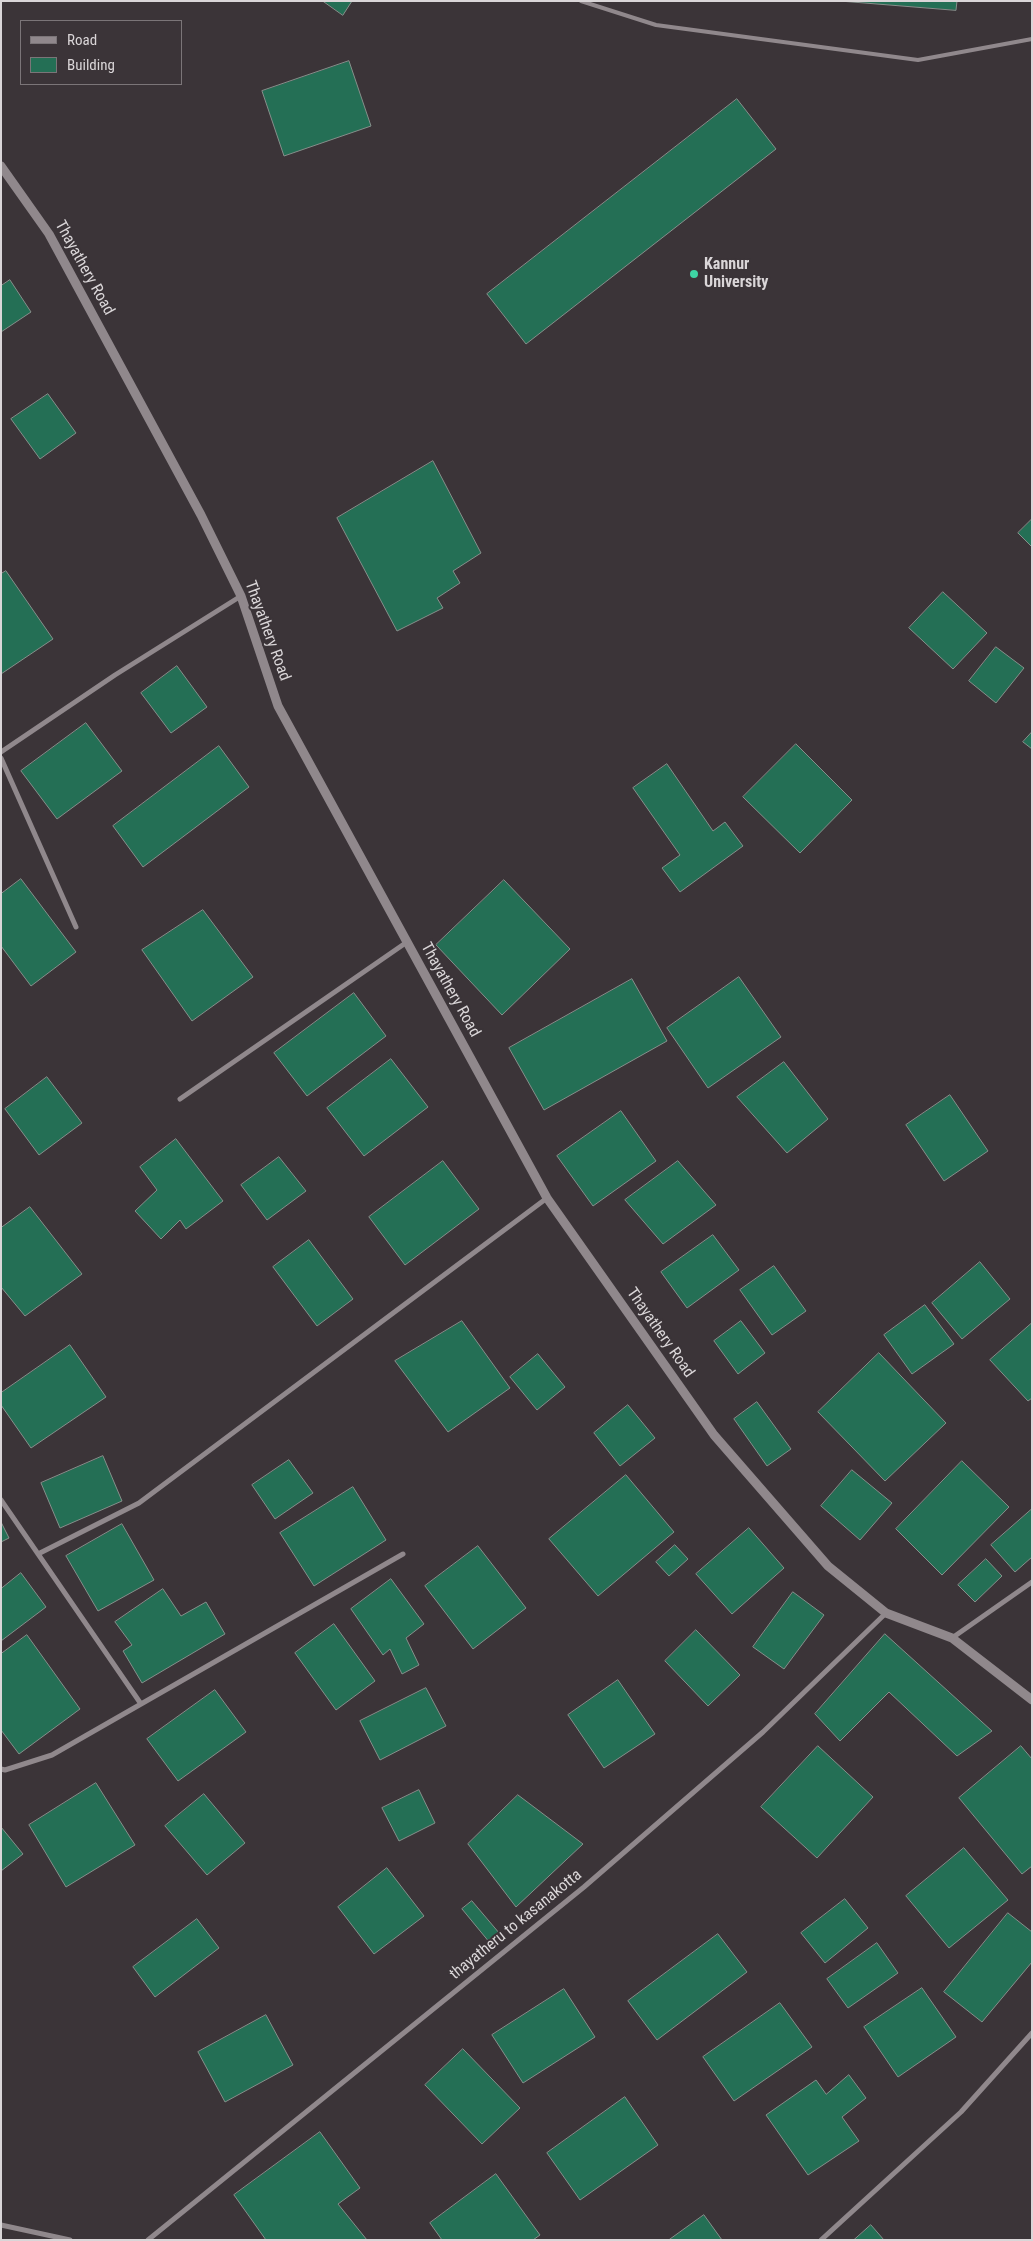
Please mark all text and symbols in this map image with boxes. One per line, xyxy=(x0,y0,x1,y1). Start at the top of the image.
legend xyxy=(20,20,182,85)
text: Road xyxy=(67,31,97,49)
text: Building xyxy=(67,56,115,74)
street label: Thayathery Road xyxy=(50,217,118,319)
place label: Kannur University xyxy=(704,255,768,293)
marker: Kannur University xyxy=(688,268,700,280)
street label: Thayathery Road xyxy=(240,578,294,684)
street label: Thayathery Road xyxy=(416,939,484,1041)
street label: Thayathery Road xyxy=(622,1284,698,1382)
street label: thayatheru to kasanakotta xyxy=(446,1866,586,1984)

